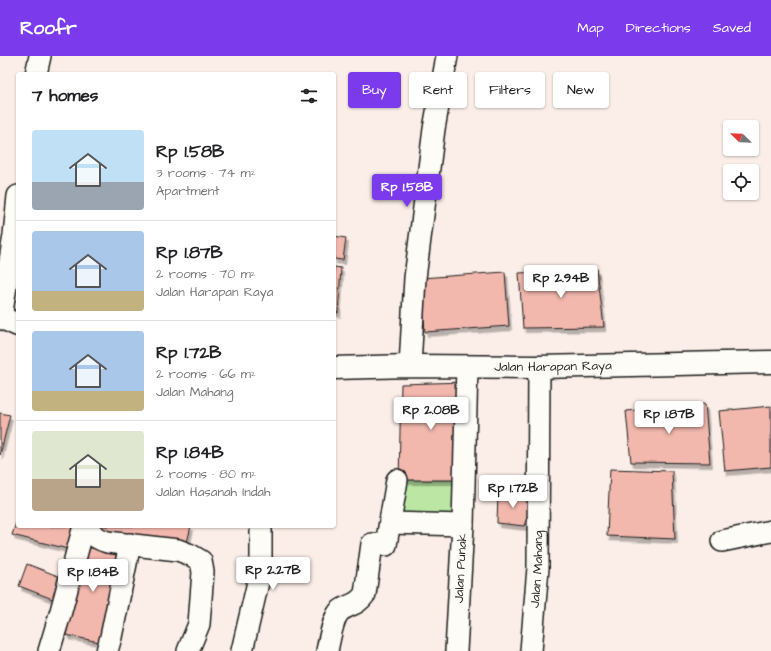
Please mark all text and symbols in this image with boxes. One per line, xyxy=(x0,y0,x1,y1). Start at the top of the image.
text: Roofr xyxy=(20,15,77,42)
text: Map xyxy=(577,18,604,38)
text: Directions xyxy=(626,18,691,38)
text: Saved xyxy=(713,18,751,38)
chip: Buy xyxy=(348,72,401,108)
chip: Rent xyxy=(409,72,467,108)
chip: Filters xyxy=(475,72,545,108)
chip: New xyxy=(553,72,609,108)
text: 7 homes xyxy=(32,84,98,108)
icon: filters xyxy=(298,85,320,107)
north arrow xyxy=(723,120,759,156)
map controls xyxy=(723,120,759,200)
text: Rp 1.58B xyxy=(156,140,224,164)
icon: home xyxy=(64,146,112,194)
text: 3 rooms · 74 m² xyxy=(156,164,256,182)
button: locate xyxy=(723,164,759,200)
pin: Rp 1.58B xyxy=(366,174,448,208)
text: Rp 1.58B xyxy=(381,178,433,196)
text: Apartment xyxy=(156,182,220,200)
text: Rp 1.87B xyxy=(156,241,223,265)
icon: home xyxy=(64,247,112,295)
text: 2 rooms · 70 m² xyxy=(156,265,256,283)
pin: Rp 2.94B xyxy=(520,265,602,299)
text: Rp 2.94B xyxy=(533,269,589,287)
text: Jalan Harapan Raya xyxy=(156,283,273,301)
text: Rp 1.72B xyxy=(156,341,221,365)
icon: home xyxy=(64,347,112,395)
street label: Jalan Harapan Raya xyxy=(494,356,612,376)
text: 2 rooms · 66 m² xyxy=(156,365,256,383)
text: Jalan Mahang xyxy=(156,383,233,401)
pin: Rp 2.08B xyxy=(390,397,472,431)
text: Rp 2.08B xyxy=(403,401,459,419)
pin: Rp 1.87B xyxy=(628,401,710,435)
text: Rp 1.87B xyxy=(644,405,694,423)
text: Rp 1.84B xyxy=(156,441,224,465)
icon: home xyxy=(64,447,112,495)
text: 2 rooms · 80 m² xyxy=(156,465,256,483)
pin: Rp 1.72B xyxy=(472,475,554,509)
text: Rp 1.72B xyxy=(488,479,538,497)
text: Jalan Hasanah Indah xyxy=(156,483,270,501)
street label: Jalan Mahang xyxy=(526,530,548,609)
street label: Jalan Punak xyxy=(450,533,472,604)
pin: Rp 2.27B xyxy=(232,557,314,591)
pin: Rp 1.84B xyxy=(52,559,134,593)
text: Rp 2.27B xyxy=(245,561,301,579)
text: Rp 1.84B xyxy=(67,563,119,581)

